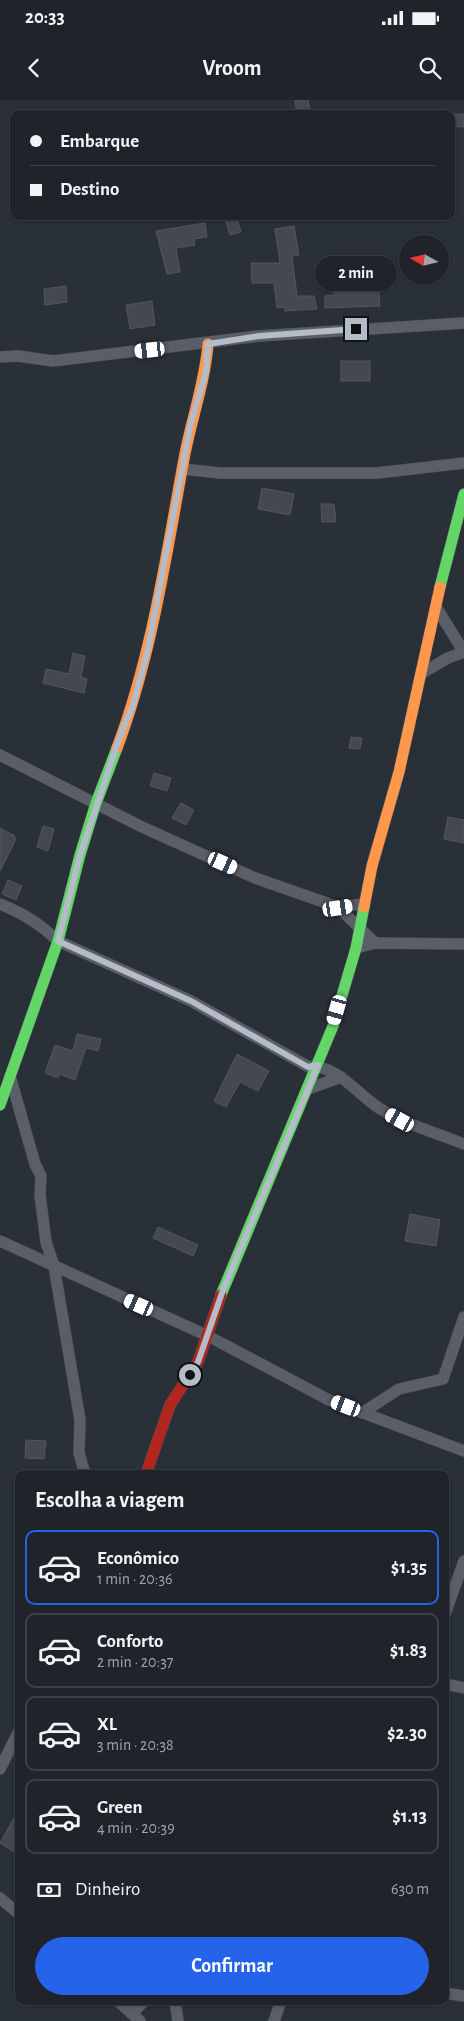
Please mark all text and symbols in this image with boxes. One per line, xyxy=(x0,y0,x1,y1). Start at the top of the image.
text: 20:33 xyxy=(25,8,65,27)
icon: back xyxy=(20,54,48,82)
icon: search xyxy=(416,54,444,82)
text: Vroom xyxy=(203,57,261,79)
text: Embarque xyxy=(60,132,139,151)
text: Destino xyxy=(60,180,119,199)
north arrow xyxy=(399,235,449,285)
map controls xyxy=(399,235,449,285)
callout: 2 min xyxy=(315,256,397,292)
text: 2 min xyxy=(338,265,374,281)
route end xyxy=(345,318,367,340)
car xyxy=(134,341,165,359)
car xyxy=(206,850,239,876)
car xyxy=(322,898,353,918)
car xyxy=(325,994,348,1026)
car xyxy=(383,1106,416,1134)
car xyxy=(122,1292,155,1318)
route start xyxy=(179,1364,201,1386)
car xyxy=(329,1394,362,1418)
text: Escolha a viagem xyxy=(35,1489,184,1511)
icon: car xyxy=(37,1545,82,1590)
text: Econômico xyxy=(97,1549,179,1568)
text: $1.35 xyxy=(391,1558,427,1577)
text: 1 min · 20:36 xyxy=(97,1571,173,1587)
icon: car xyxy=(37,1628,82,1673)
text: Conforto xyxy=(97,1632,163,1651)
text: $1.83 xyxy=(390,1641,427,1660)
text: 2 min · 20:37 xyxy=(97,1654,173,1670)
icon: car xyxy=(37,1711,82,1756)
text: XL xyxy=(97,1715,117,1734)
text: $2.30 xyxy=(387,1724,427,1743)
text: 3 min · 20:38 xyxy=(97,1737,174,1753)
icon: car xyxy=(37,1794,82,1839)
text: Green xyxy=(97,1798,143,1817)
text: $1.13 xyxy=(392,1807,427,1826)
text: 4 min · 20:39 xyxy=(97,1820,175,1836)
icon: cash xyxy=(35,1876,63,1904)
text: Dinheiro xyxy=(75,1880,140,1899)
text: 630 m xyxy=(391,1881,429,1897)
button: Confirmar xyxy=(35,1937,429,1995)

